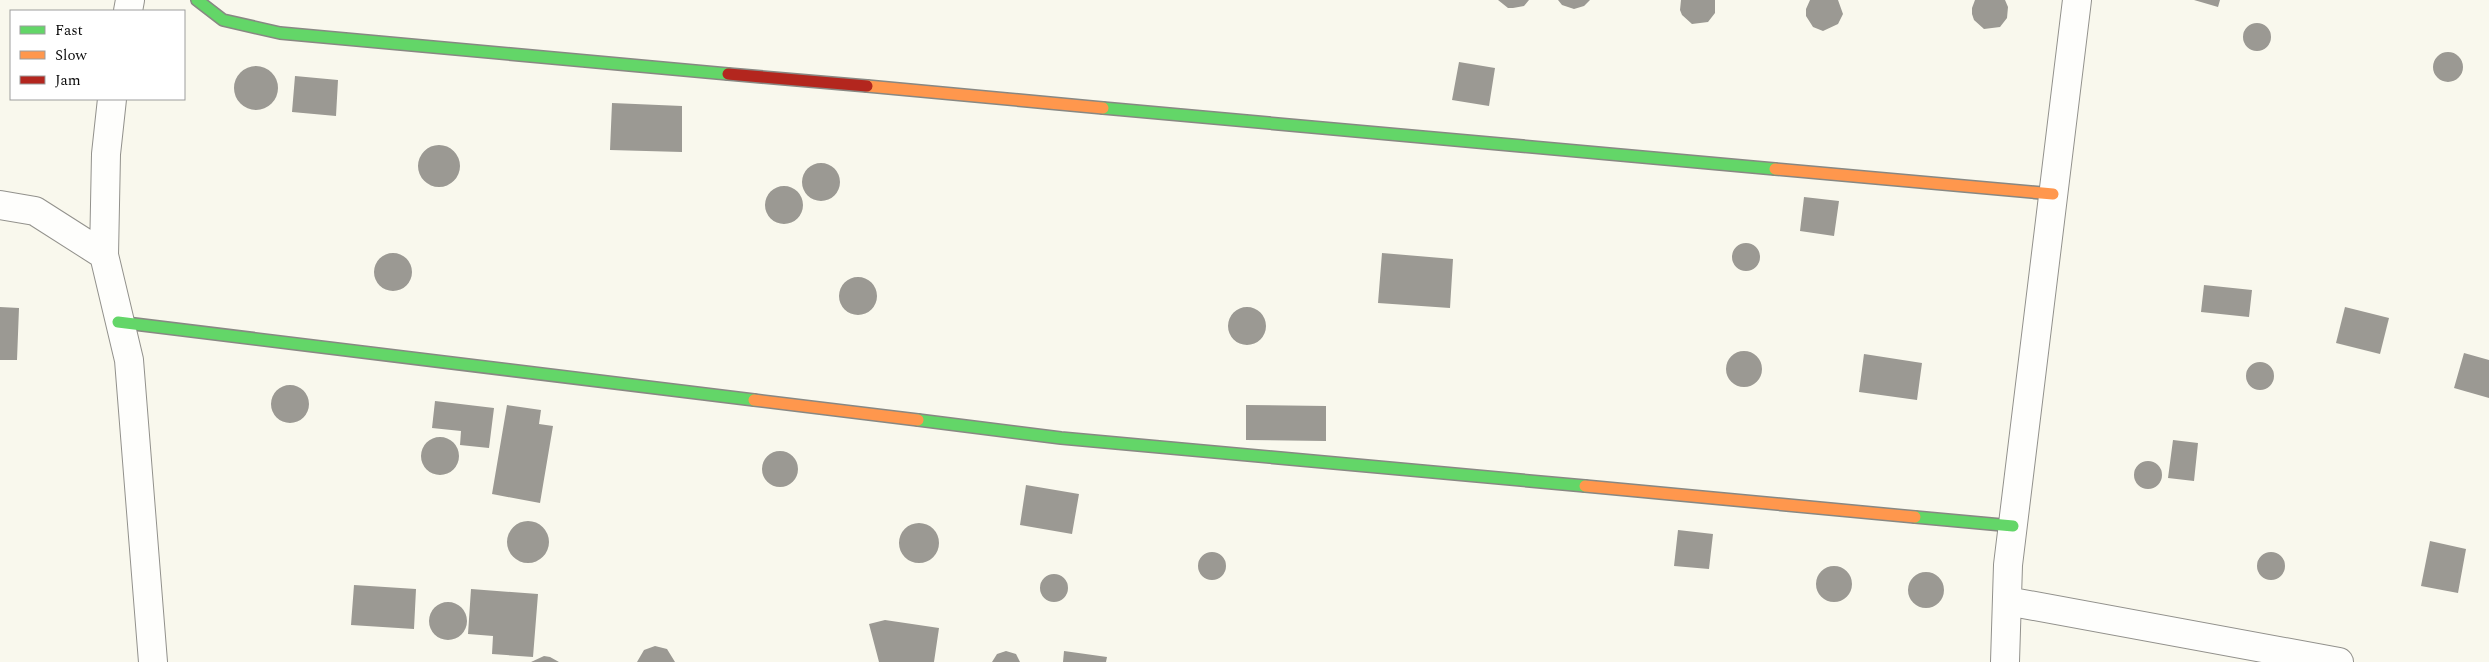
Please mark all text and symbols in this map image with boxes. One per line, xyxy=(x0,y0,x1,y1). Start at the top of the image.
legend xyxy=(10,10,185,100)
text: Fast xyxy=(55,19,83,42)
text: Slow xyxy=(55,44,87,67)
text: Jam xyxy=(55,69,81,92)

